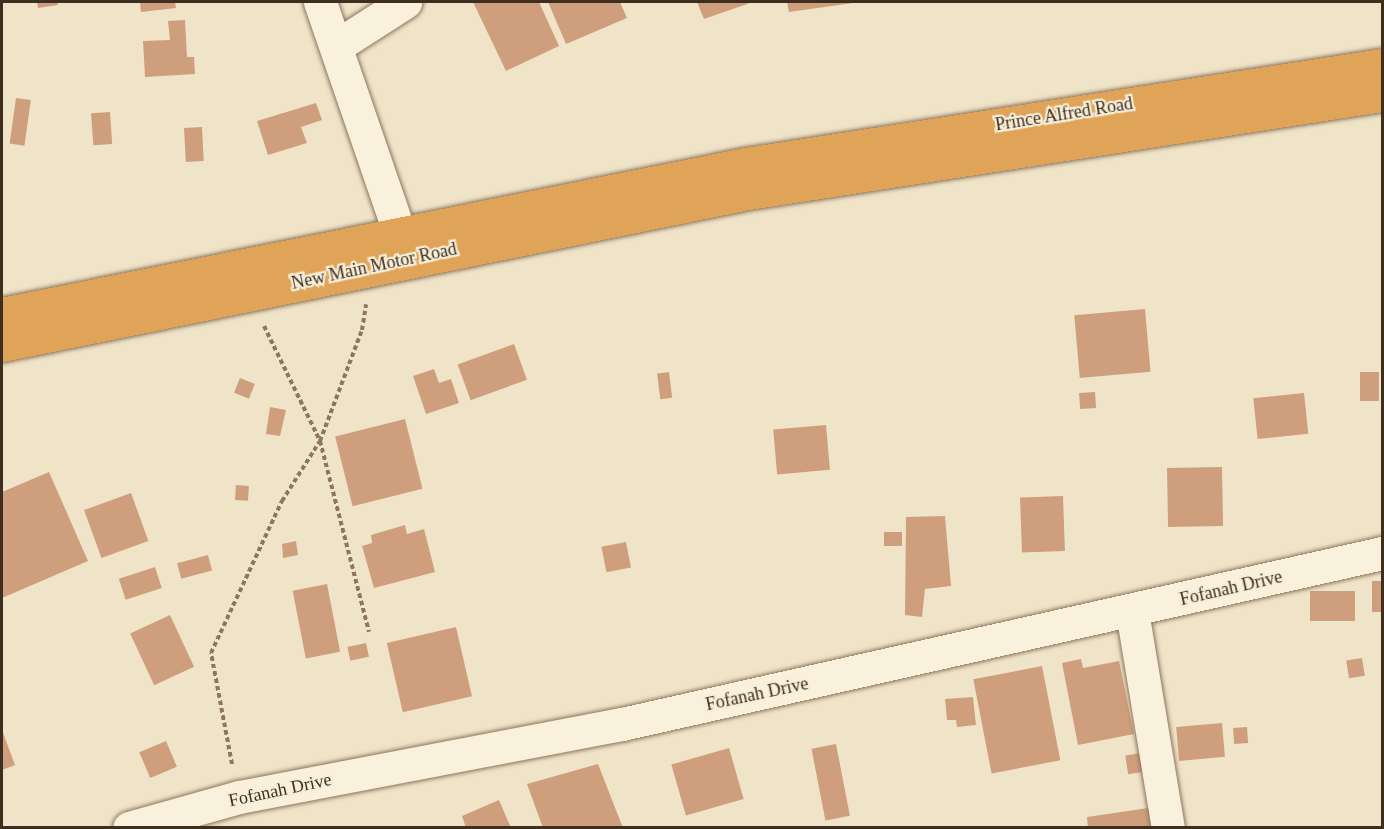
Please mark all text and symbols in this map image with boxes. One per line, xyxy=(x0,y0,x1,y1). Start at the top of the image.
street label: Prince Alfred Road xyxy=(993,92,1135,136)
street label: New Main Motor Road xyxy=(289,238,459,294)
street label: Fofanah Drive xyxy=(1178,566,1284,610)
street label: Fofanah Drive xyxy=(704,673,810,715)
street label: Fofanah Drive xyxy=(227,769,333,811)

